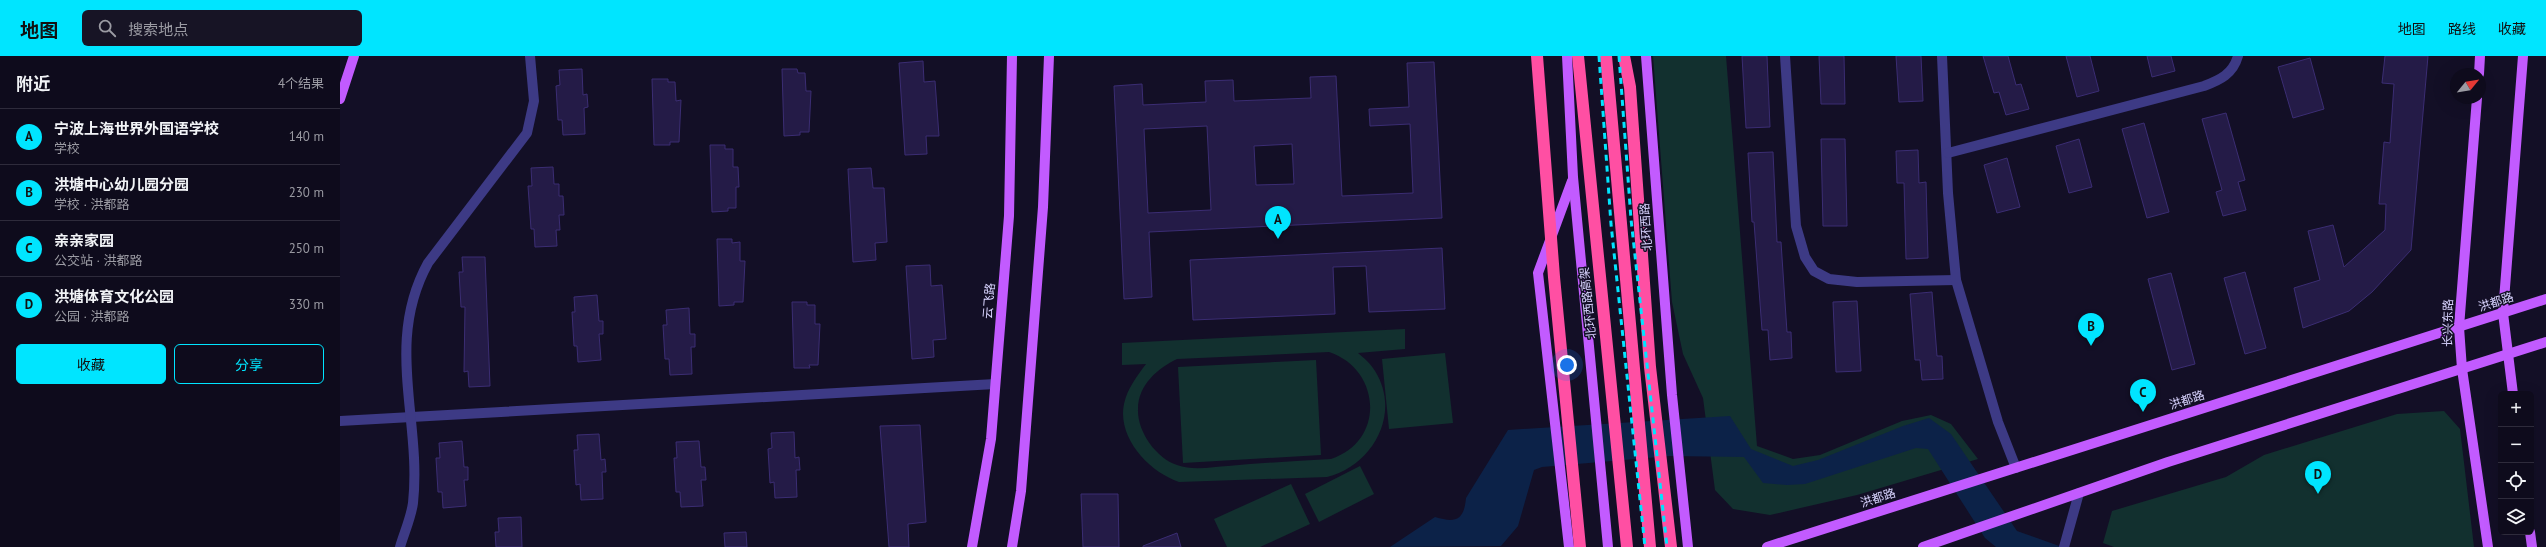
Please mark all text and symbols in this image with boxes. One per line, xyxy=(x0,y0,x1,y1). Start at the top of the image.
search box xyxy=(82,10,362,46)
icon: search xyxy=(96,17,118,39)
text: 地图 xyxy=(20,18,58,42)
text: 搜索地点 xyxy=(128,20,188,39)
text: 地图 xyxy=(2398,20,2426,38)
text: 路线 xyxy=(2448,20,2476,38)
text: 收藏 xyxy=(2498,20,2526,38)
north arrow xyxy=(2450,68,2486,104)
text: 附近 xyxy=(16,73,50,95)
text: 4个结果 xyxy=(278,75,324,92)
text: 宁波上海世界外国语学校 xyxy=(54,119,219,138)
text: A xyxy=(25,128,33,145)
text: 140 m xyxy=(289,128,324,145)
text: 学校 xyxy=(54,140,80,157)
text: 洪塘中心幼儿园分园 xyxy=(54,175,189,194)
text: B xyxy=(25,184,33,201)
text: 230 m xyxy=(289,184,324,201)
text: 学校 · 洪都路 xyxy=(54,196,129,213)
street label: 北环西路 xyxy=(1636,203,1655,252)
pin: A xyxy=(1265,206,1291,239)
text: 亲亲家园 xyxy=(54,231,114,250)
text: C xyxy=(25,240,33,257)
text: 250 m xyxy=(289,240,324,257)
text: 公交站 · 洪都路 xyxy=(54,252,142,269)
street label: 北环西路高架 xyxy=(1576,266,1599,340)
street label: 云飞路 xyxy=(979,282,998,320)
text: 洪塘体育文化公园 xyxy=(54,287,174,306)
street label: 洪都路 xyxy=(2476,289,2515,314)
text: D xyxy=(25,296,33,313)
text: 330 m xyxy=(289,296,324,313)
street label: 长兴东路 xyxy=(2440,299,2455,347)
text: 公园 · 洪都路 xyxy=(54,308,129,325)
pin: B xyxy=(2078,313,2104,346)
button: 收藏 xyxy=(16,344,166,384)
button: 分享 xyxy=(174,344,324,384)
your location xyxy=(1557,355,1577,375)
pin: C xyxy=(2130,379,2156,412)
street label: 洪都路 xyxy=(2167,387,2206,412)
map controls xyxy=(2498,391,2534,535)
button: + xyxy=(2498,391,2534,427)
button: − xyxy=(2498,427,2534,463)
pin: D xyxy=(2305,461,2331,494)
button: locate xyxy=(2498,463,2534,499)
street label: 洪都路 xyxy=(1858,485,1897,510)
button: layers xyxy=(2498,499,2534,535)

